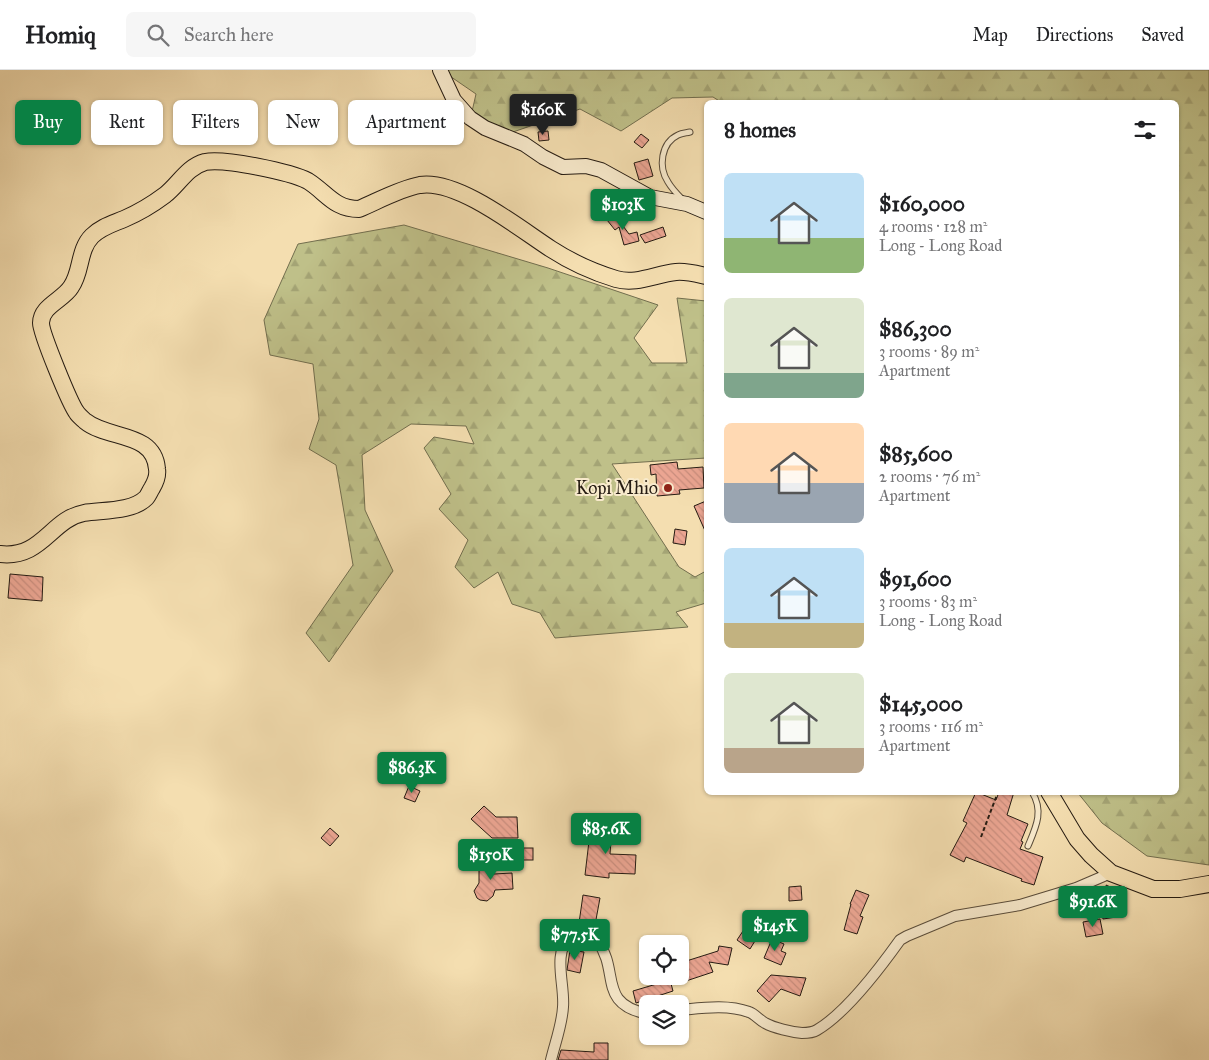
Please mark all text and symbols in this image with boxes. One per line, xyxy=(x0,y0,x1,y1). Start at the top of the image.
search box xyxy=(126,12,476,57)
text: Homiq xyxy=(25,20,96,50)
icon: search xyxy=(144,21,172,49)
text: Search here xyxy=(184,23,274,46)
text: Map xyxy=(972,24,1008,46)
text: Directions xyxy=(1036,24,1113,46)
text: Saved xyxy=(1141,24,1184,46)
pin: $160K xyxy=(508,93,578,136)
chip: Buy xyxy=(15,100,81,145)
chip: Rent xyxy=(91,100,163,145)
chip: Filters xyxy=(173,100,258,145)
chip: New xyxy=(268,100,338,145)
chip: Apartment xyxy=(348,100,464,145)
text: $160K xyxy=(521,100,565,119)
icon: filters xyxy=(1131,116,1159,144)
text: 8 homes xyxy=(724,117,796,143)
pin: $103K xyxy=(588,189,658,231)
text: $160,000 xyxy=(879,191,965,217)
icon: home xyxy=(764,193,824,253)
text: $103K xyxy=(602,195,644,214)
text: 4 rooms · 128 m² xyxy=(879,217,988,236)
text: Long - Long Road xyxy=(879,236,1002,255)
text: $86,300 xyxy=(879,316,952,342)
icon: home xyxy=(764,318,824,378)
text: 3 rooms · 89 m² xyxy=(879,342,979,361)
text: Apartment xyxy=(879,361,951,380)
text: $85,600 xyxy=(879,441,953,467)
icon: home xyxy=(764,443,824,503)
text: 2 rooms · 76 m² xyxy=(879,467,980,486)
place label: Kopi Mhio xyxy=(576,477,658,499)
marker: Kopi Mhio xyxy=(662,482,674,494)
text: Apartment xyxy=(879,486,951,505)
text: $91,600 xyxy=(879,566,952,592)
icon: home xyxy=(764,568,824,628)
text: 3 rooms · 83 m² xyxy=(879,592,977,611)
text: Long - Long Road xyxy=(879,611,1002,630)
text: $145,000 xyxy=(879,691,963,717)
icon: home xyxy=(764,693,824,753)
text: 3 rooms · 116 m² xyxy=(879,717,983,736)
text: Apartment xyxy=(879,736,951,755)
pin: $86.3K xyxy=(371,752,453,794)
text: $86.3K xyxy=(388,758,436,777)
pin: $85.6K xyxy=(565,812,647,855)
text: $85.6K xyxy=(582,819,630,838)
pin: $150K xyxy=(456,838,526,881)
text: $150K xyxy=(469,845,513,864)
pin: $91.6K xyxy=(1052,886,1134,928)
text: $91.6K xyxy=(1069,892,1117,911)
pin: $145K xyxy=(740,910,810,952)
text: $145K xyxy=(753,916,797,935)
pin: $77.5K xyxy=(534,918,616,961)
text: $77.5K xyxy=(551,925,599,944)
map controls xyxy=(639,935,689,1045)
button: locate xyxy=(639,935,689,985)
button: layers xyxy=(639,995,689,1045)

